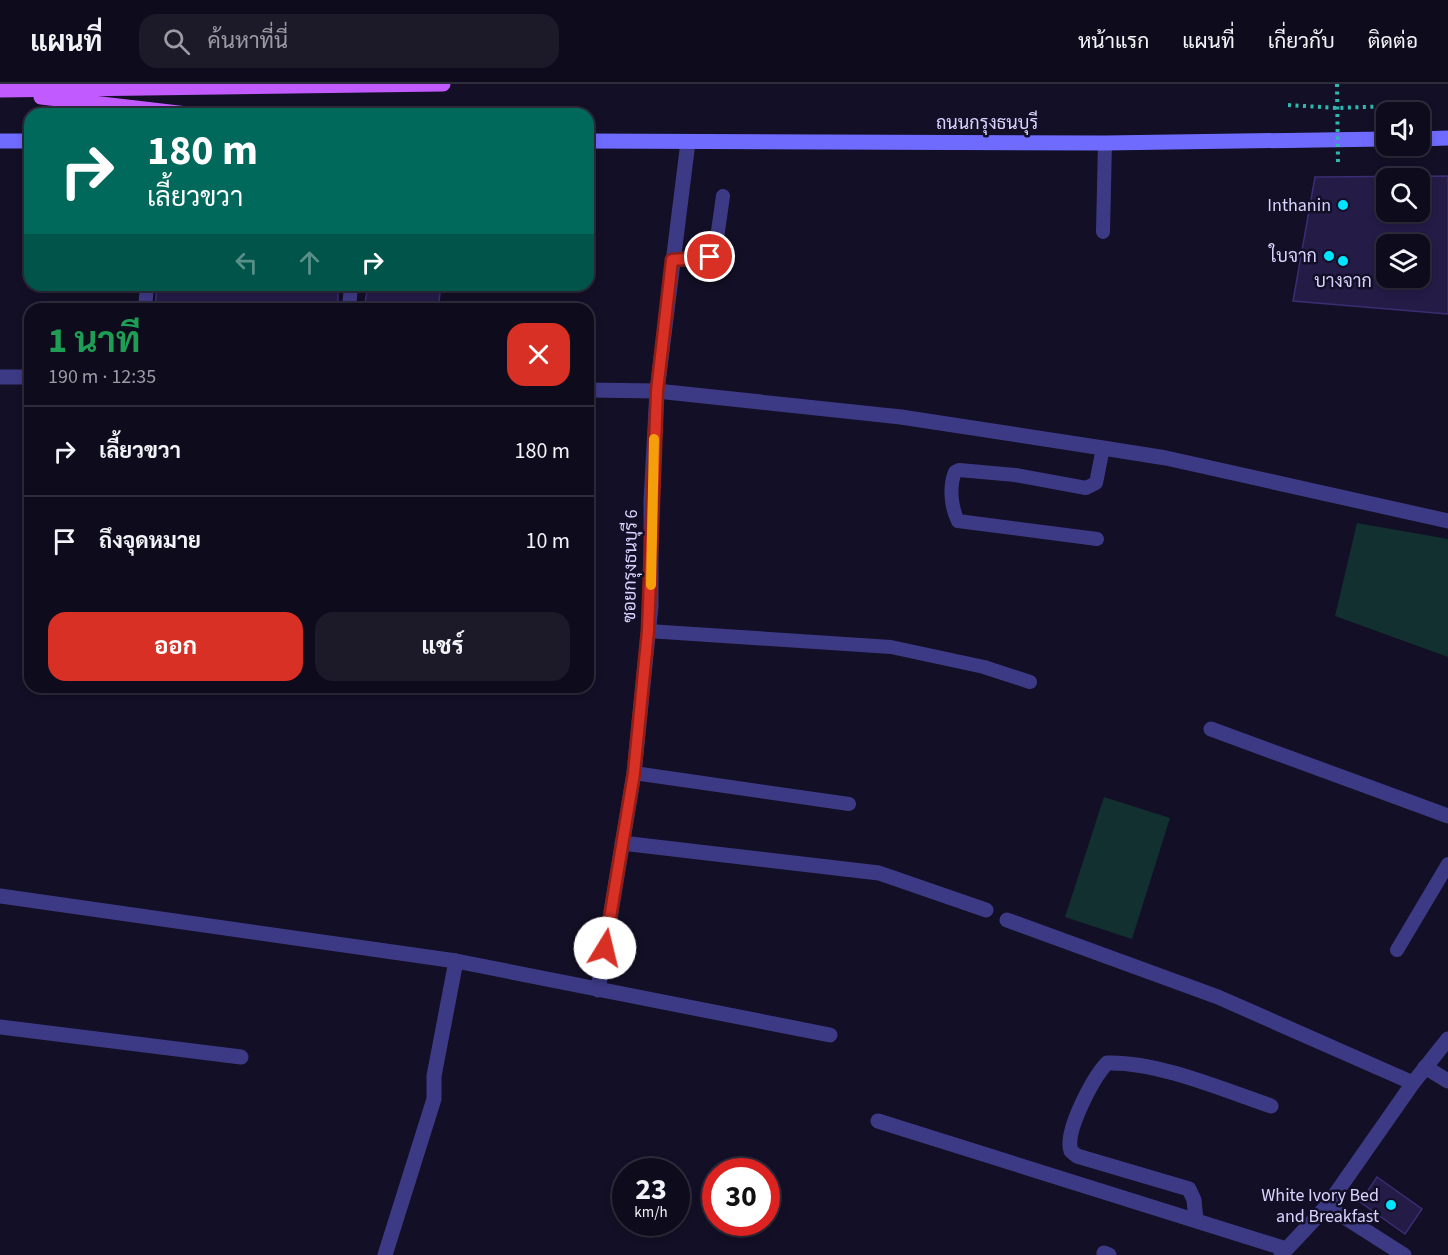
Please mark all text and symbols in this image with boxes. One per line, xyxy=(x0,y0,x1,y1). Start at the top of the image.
search box xyxy=(139,14,559,68)
text: แผนที่ xyxy=(30,22,103,62)
icon: search xyxy=(160,25,193,58)
text: ค้นหาที่นี่ xyxy=(208,25,288,57)
text: หน้าแรก xyxy=(1078,26,1149,56)
text: แผนที่ xyxy=(1182,26,1235,56)
text: เกี่ยวกับ xyxy=(1268,26,1335,56)
text: ติดต่อ xyxy=(1368,26,1418,56)
map controls xyxy=(1376,102,1430,288)
button: sound xyxy=(1376,102,1430,156)
street label: ถนนกรุงธนบุรี xyxy=(936,110,1038,136)
text: 180 m xyxy=(147,121,258,181)
icon: right xyxy=(48,132,126,210)
button: search xyxy=(1376,168,1430,222)
text: เลี้ยวขวา xyxy=(147,178,243,217)
place label: Inthanin xyxy=(1267,193,1331,218)
marker: Inthanin xyxy=(1336,198,1350,212)
pin xyxy=(684,231,735,282)
button: layers xyxy=(1376,234,1430,288)
icon: arrive xyxy=(693,240,726,273)
place label: ใบจาก xyxy=(1267,243,1317,269)
icon: left xyxy=(230,246,263,279)
icon: ahead xyxy=(293,246,326,279)
icon: right xyxy=(356,246,389,279)
marker: ใบจาก xyxy=(1322,249,1336,263)
marker: บางจาก xyxy=(1336,254,1350,268)
place label: บางจาก xyxy=(1314,269,1372,294)
text: 1 นาที xyxy=(48,315,140,366)
button: close xyxy=(507,323,570,386)
text: 190 m · 12:35 xyxy=(48,363,156,391)
icon: right xyxy=(48,435,81,468)
text: เลี้ยวขวา xyxy=(99,435,181,467)
text: 180 m xyxy=(515,435,570,467)
street label: ซอยกรุงธนบุรี 6 xyxy=(616,509,644,623)
icon: arrive xyxy=(48,525,81,558)
text: ถึงจุดหมาย xyxy=(99,525,201,557)
text: 10 m xyxy=(525,525,570,557)
button: ออก xyxy=(48,612,303,681)
button: แชร์ xyxy=(315,612,570,681)
position arrow xyxy=(573,916,637,980)
speed limit sign: 30 xyxy=(702,1158,780,1236)
text: 23 xyxy=(635,1168,667,1211)
place label: White Ivory Bed and Breakfast xyxy=(1261,1183,1379,1229)
marker: White Ivory Bed and Breakfast xyxy=(1384,1198,1398,1212)
text: km/h xyxy=(634,1202,668,1223)

